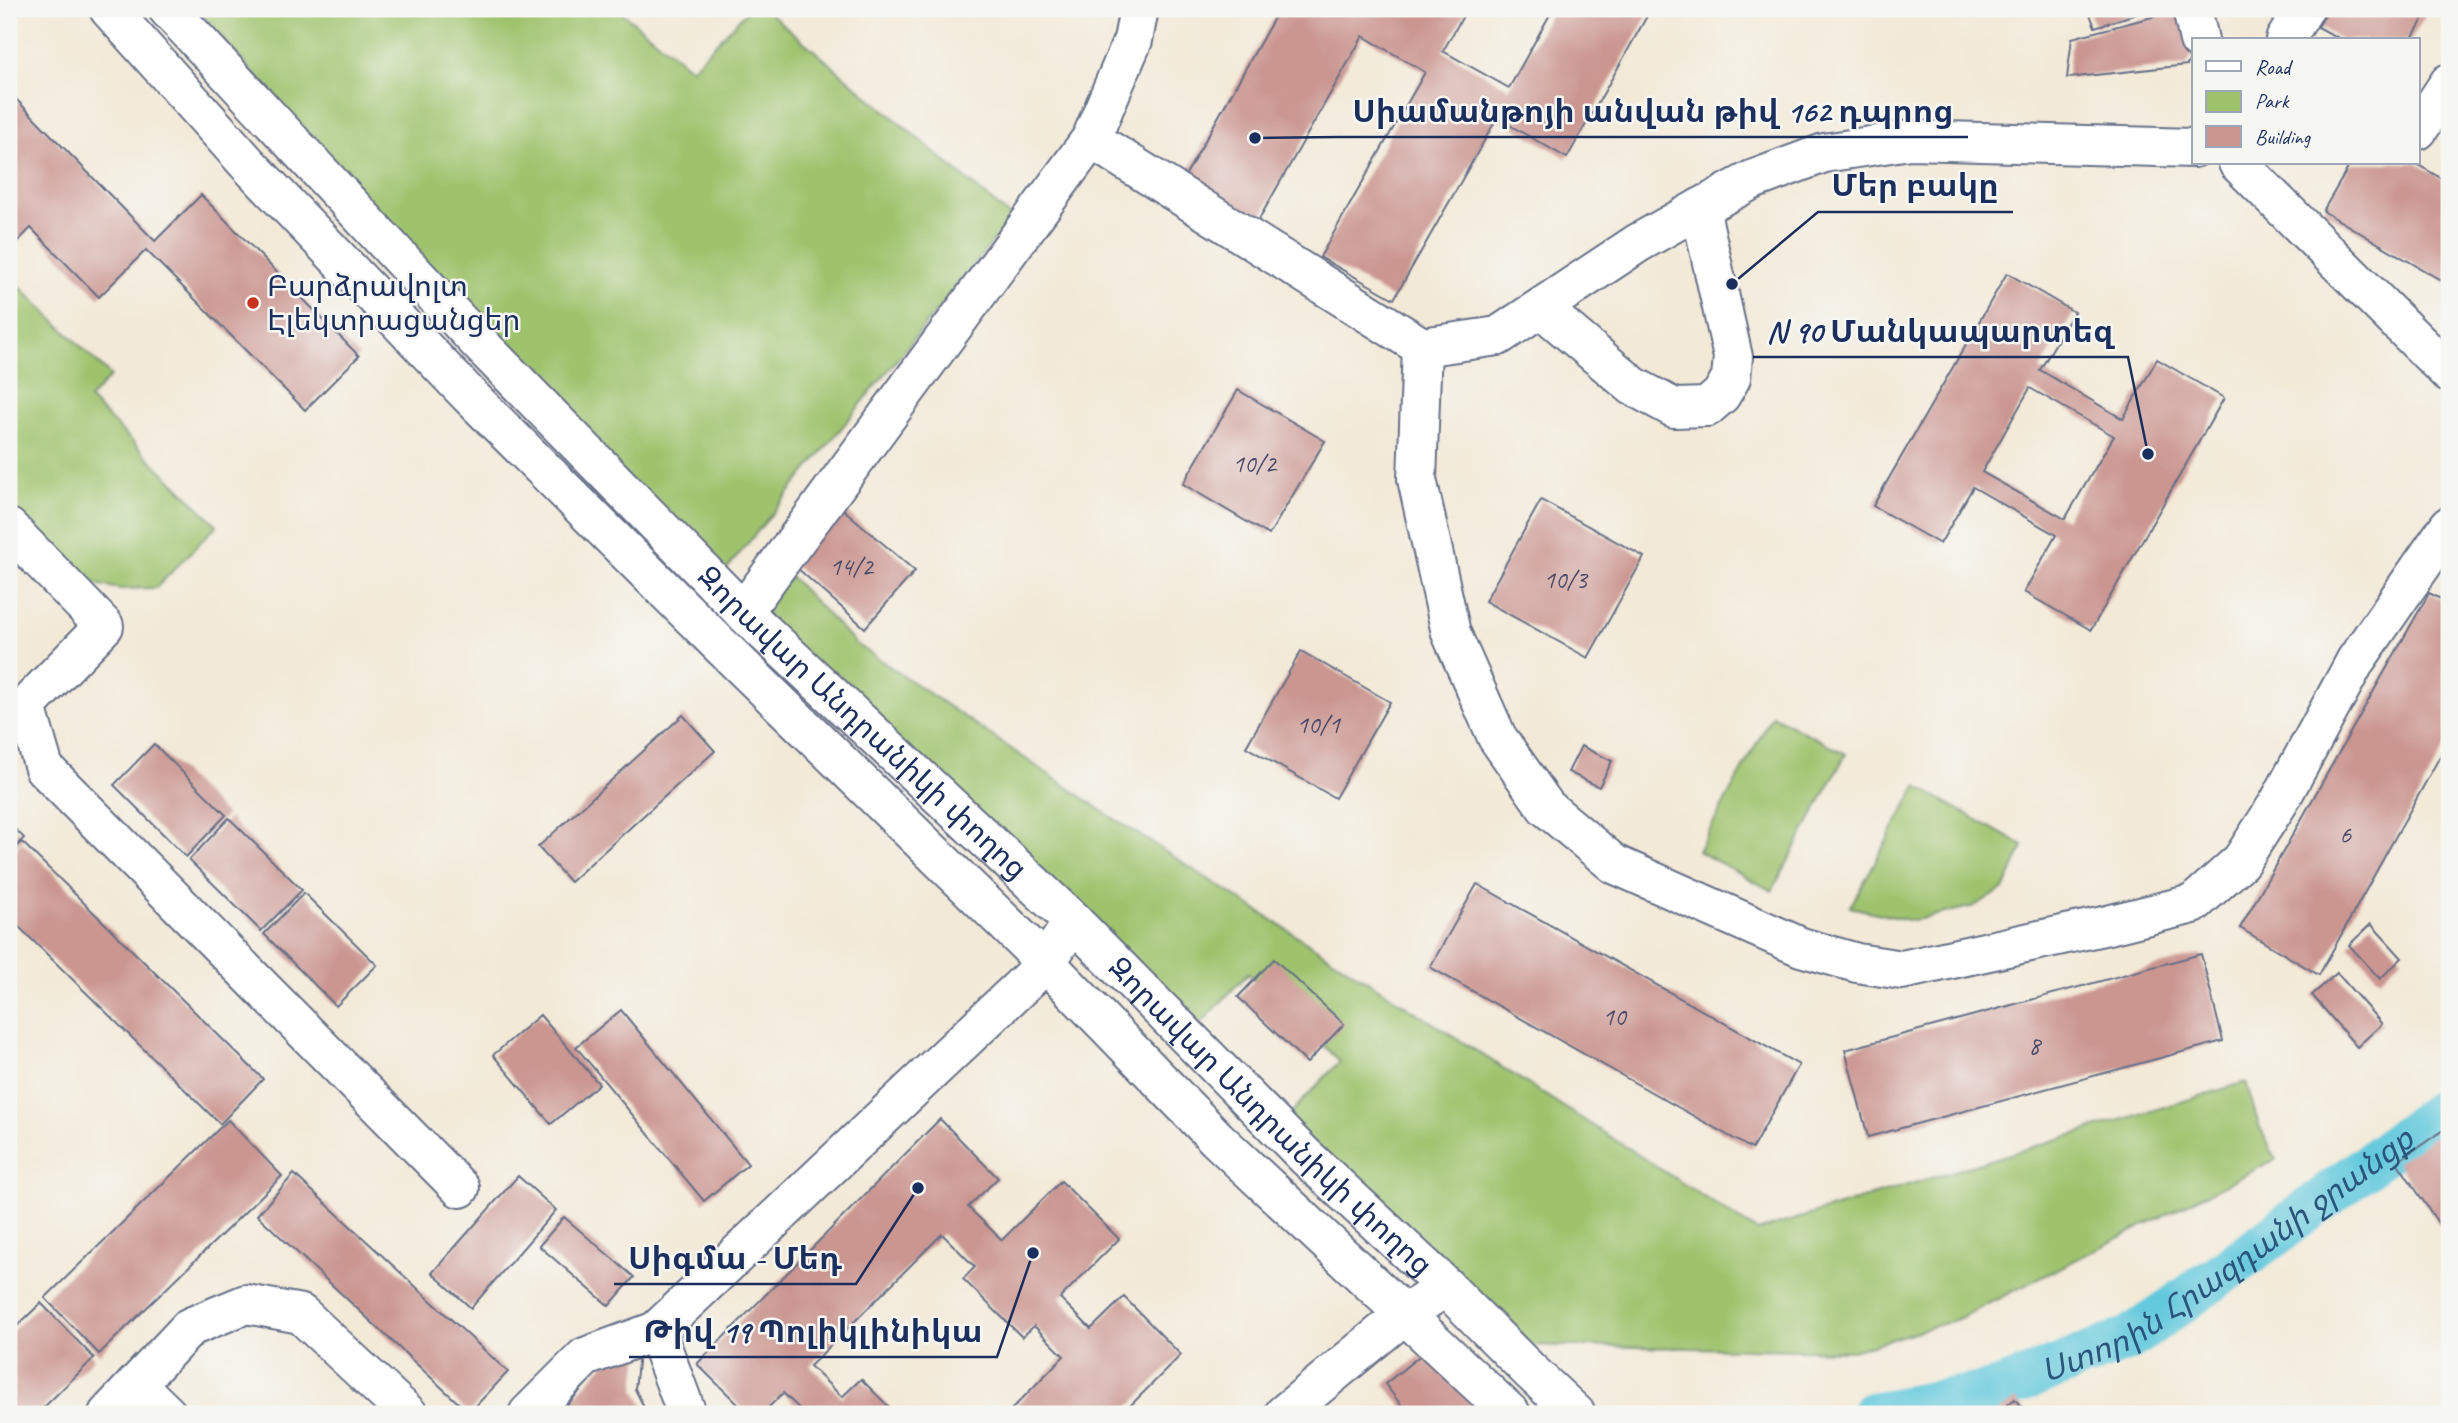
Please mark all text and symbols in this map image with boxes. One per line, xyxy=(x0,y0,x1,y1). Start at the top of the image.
legend xyxy=(2192,38,2420,164)
text: Road xyxy=(2255,54,2294,80)
callout: Սիամանթոյի անվան թիվ 162 դպրոց xyxy=(1339,84,1968,137)
text: Park xyxy=(2255,88,2290,114)
text: Սիամանթոյի անվան թիվ 162 դպրոց xyxy=(1352,91,1954,132)
text: Building xyxy=(2255,124,2312,150)
callout: Մեր բակը xyxy=(1818,159,2013,212)
text: Մեր բակը xyxy=(1831,165,1999,206)
place label: Բարձրավոլտ Էլեկտրացանցեր xyxy=(267,267,520,339)
marker: Բարձրավոլտ Էլեկտրացանցեր xyxy=(245,295,261,311)
callout: N 90 Մանկապարտեզ xyxy=(1753,304,2128,357)
text: N 90 Մանկապարտեզ xyxy=(1766,311,2115,352)
house number: 10/2 xyxy=(1232,447,1278,480)
house number: 14/2 xyxy=(829,550,875,583)
street label: Զորավար Անդրանիկի փողոց xyxy=(689,558,1035,887)
house number: 10/3 xyxy=(1543,563,1589,596)
house number: 10/1 xyxy=(1296,708,1341,741)
house number: 6 xyxy=(2339,818,2352,851)
street label: Զորավար Անդրանիկի փողոց xyxy=(1100,949,1441,1284)
house number: 10 xyxy=(1602,1000,1628,1033)
house number: 8 xyxy=(2028,1029,2042,1062)
water label: Ստորին Հրազդանի ջրանցք xyxy=(2035,1117,2423,1392)
callout: Սիգմա - Մեդ xyxy=(614,1231,856,1284)
text: Սիգմա - Մեդ xyxy=(628,1238,842,1279)
callout: Թիվ 19 Պոլիկլինիկա xyxy=(629,1304,997,1357)
text: Թիվ 19 Պոլիկլինիկա xyxy=(643,1311,983,1352)

